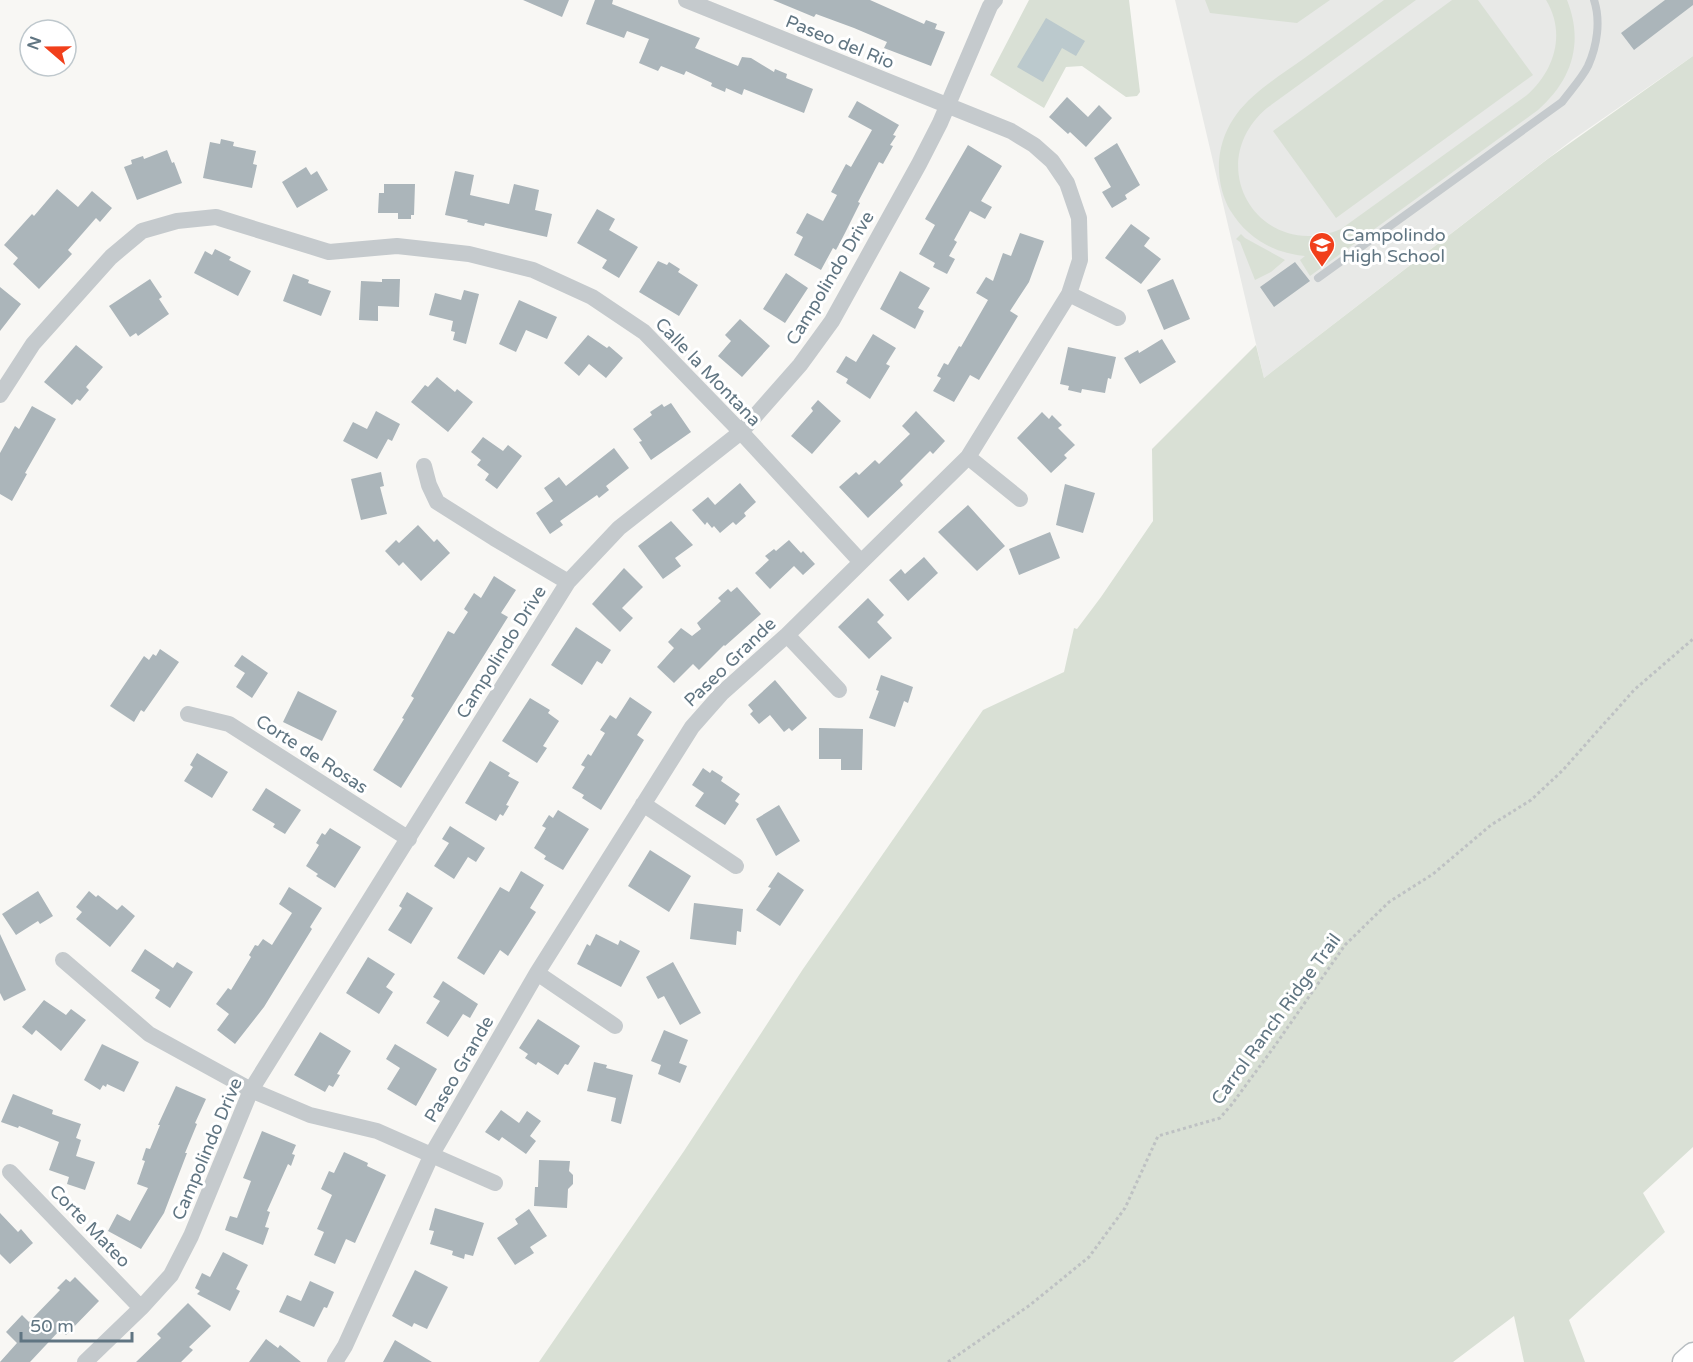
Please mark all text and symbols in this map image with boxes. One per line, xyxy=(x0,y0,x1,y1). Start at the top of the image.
street label: Paseo del Rio xyxy=(782,10,898,74)
north arrow xyxy=(18,18,78,78)
text: N xyxy=(23,34,46,53)
street label: Campolindo Drive xyxy=(781,207,879,349)
place label: Campolindo High School xyxy=(1342,224,1446,267)
school or university icon: Campolindo High School xyxy=(1307,230,1337,268)
street label: Calle la Montana xyxy=(651,313,765,431)
street label: Campolindo Drive xyxy=(451,581,551,723)
street label: Paseo Grande xyxy=(679,613,781,711)
street label: Corte de Rosas xyxy=(252,710,372,798)
street label: Carrol Ranch Ridge Trail xyxy=(1207,929,1345,1109)
street label: Paseo Grande xyxy=(420,1012,498,1126)
street label: Campolindo Drive xyxy=(167,1074,247,1224)
street label: Corte Mateo xyxy=(45,1180,135,1272)
scale bar xyxy=(21,1305,132,1343)
text: 50 m xyxy=(30,1315,74,1337)

